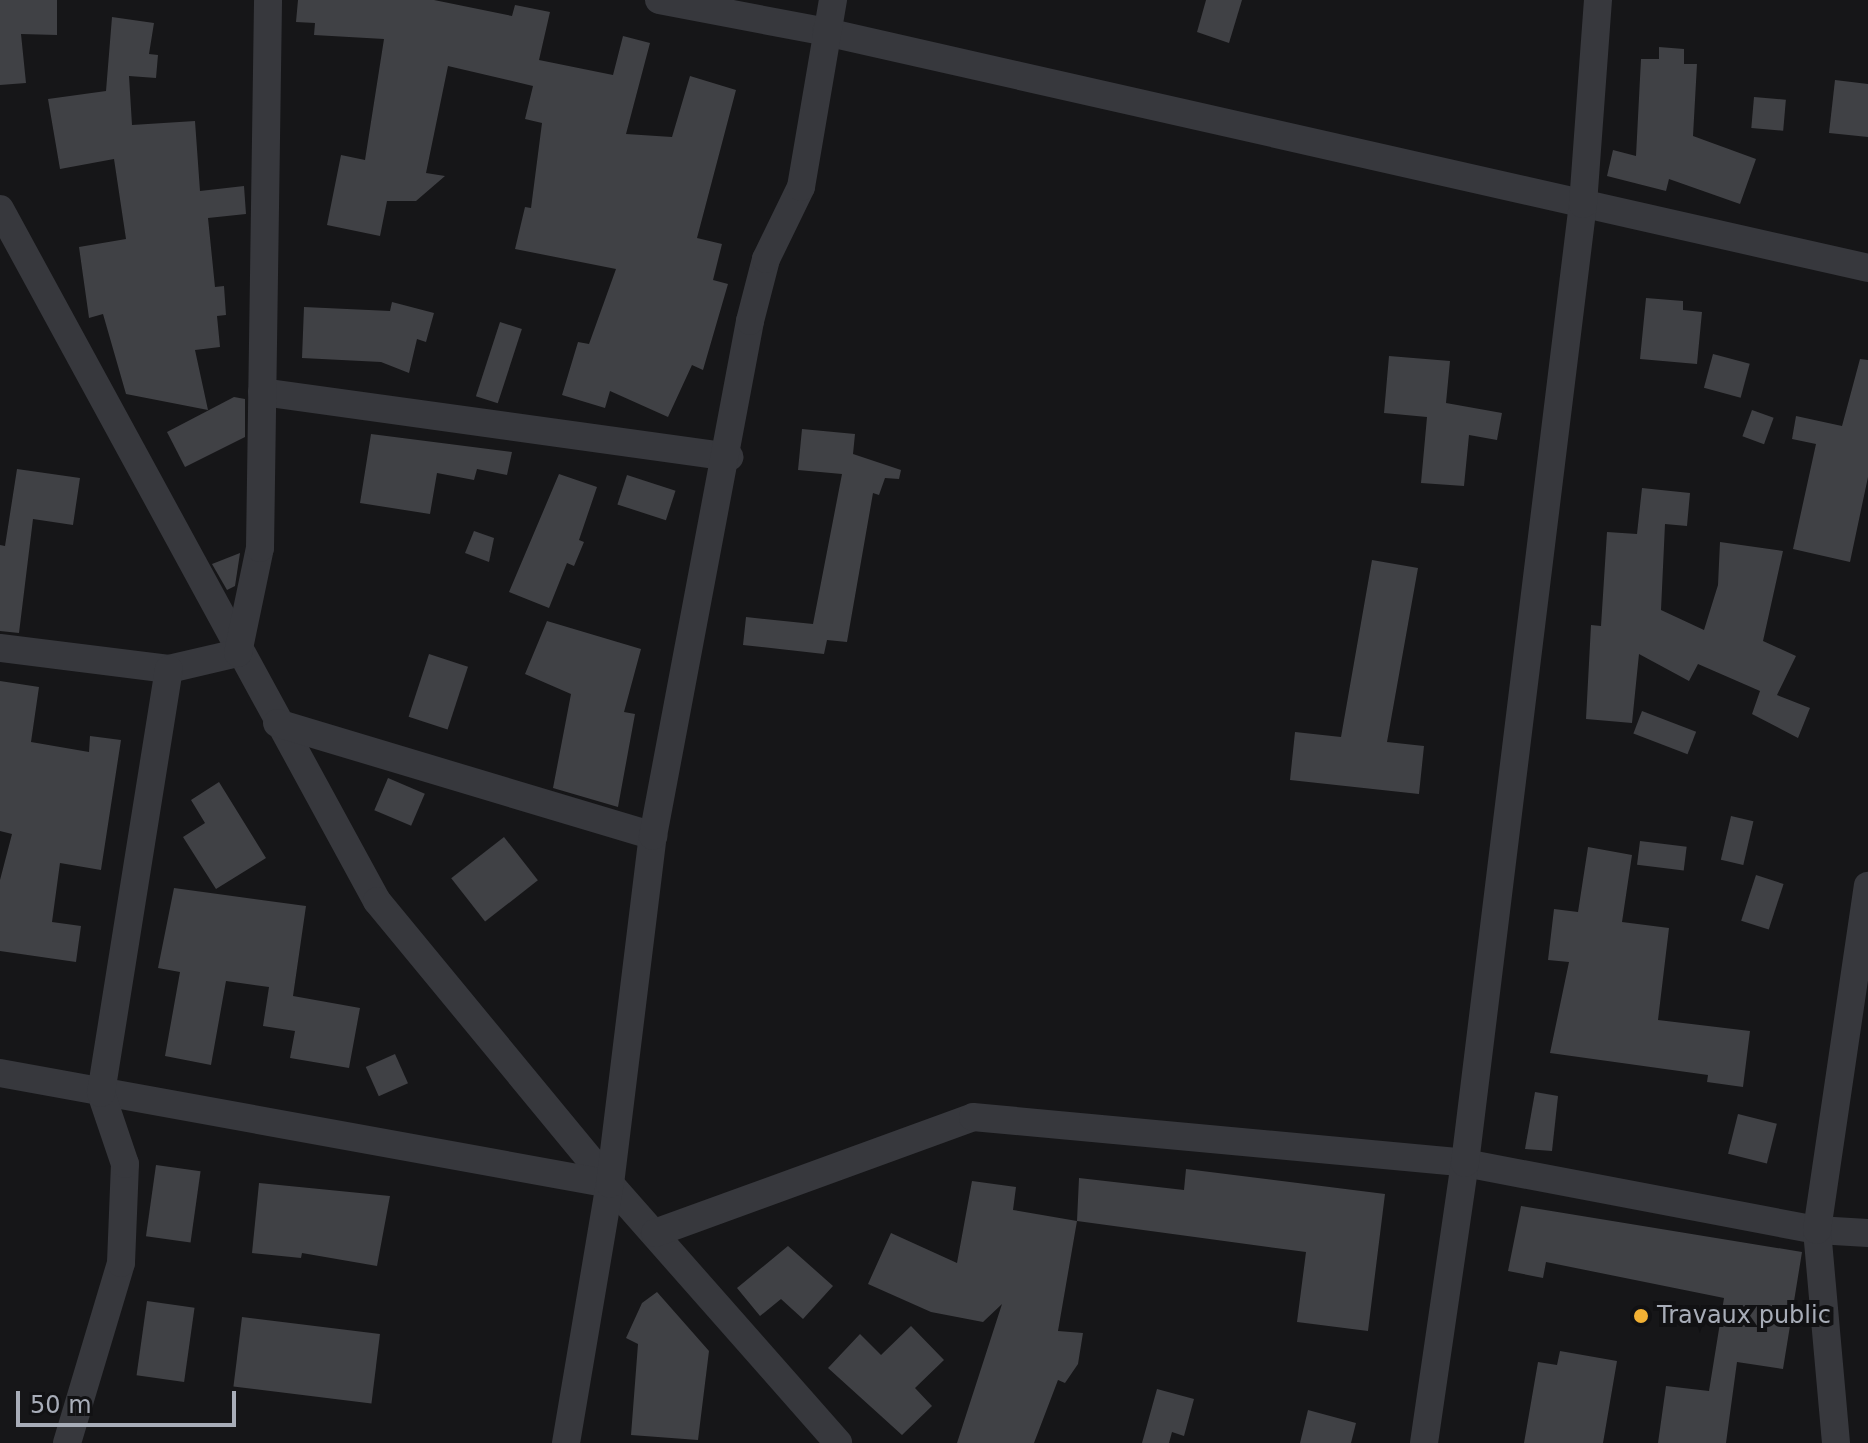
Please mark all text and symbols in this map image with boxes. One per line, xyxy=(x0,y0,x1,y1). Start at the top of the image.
place label: Travaux public xyxy=(1657,1302,1831,1330)
marker: Travaux public xyxy=(1632,1307,1650,1325)
scale bar xyxy=(20,1375,240,1425)
text: 50 m xyxy=(30,1391,92,1419)

